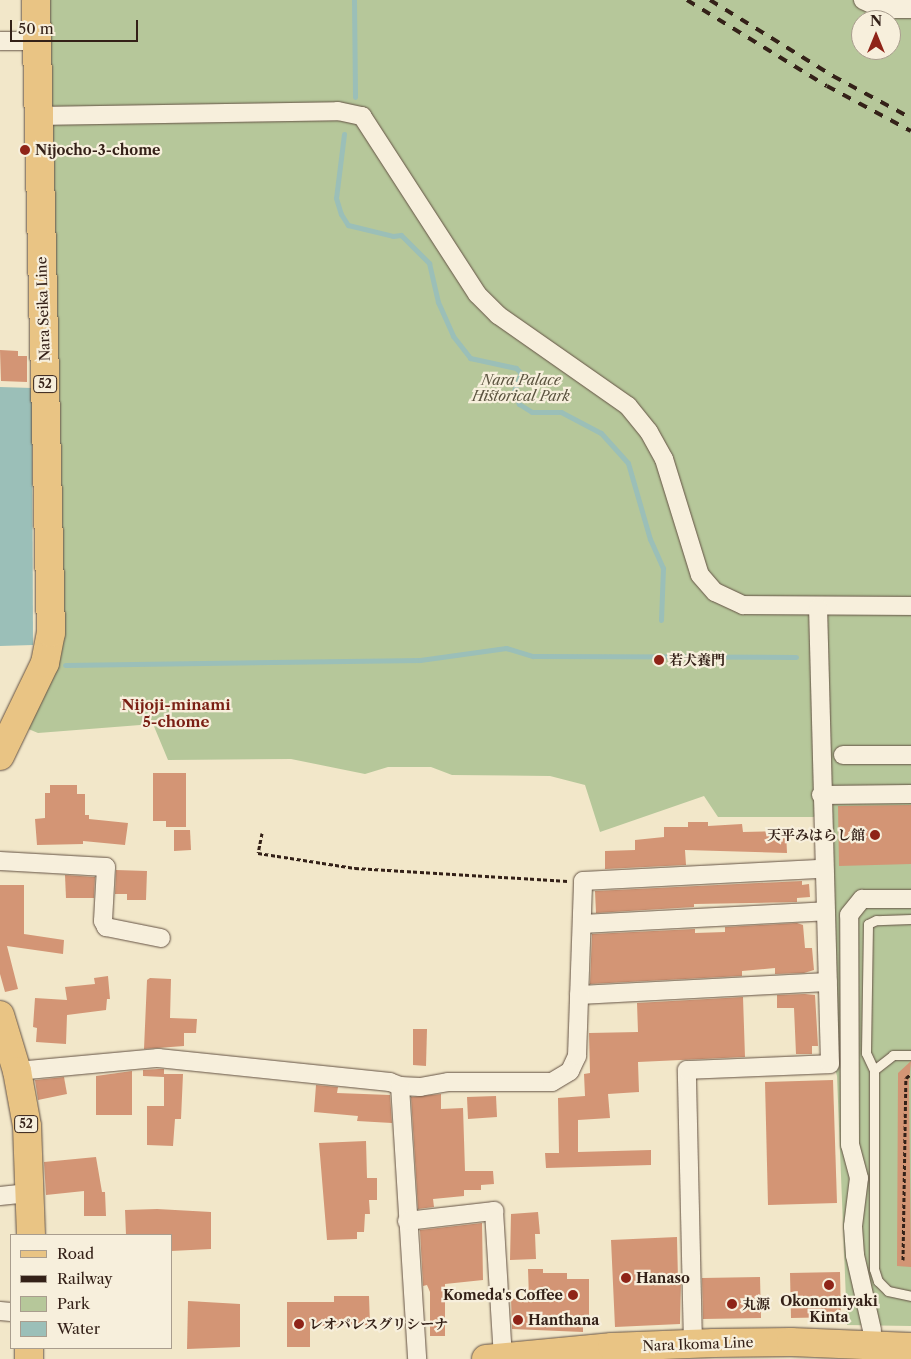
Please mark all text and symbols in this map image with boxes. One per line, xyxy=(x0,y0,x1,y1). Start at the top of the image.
scale bar xyxy=(12,10,140,42)
north arrow xyxy=(851,10,901,60)
text: N xyxy=(870,12,882,30)
text: 50 m xyxy=(18,19,54,38)
place label: Nijocho-3-chome xyxy=(35,142,160,158)
marker: Nijocho-3-chome xyxy=(19,144,31,156)
street label: Nara Seika Line xyxy=(33,256,53,362)
park label: Nara Palace Historical Park xyxy=(472,372,570,404)
road number: 52 xyxy=(32,374,58,394)
place label: 若犬養門 xyxy=(669,652,725,668)
marker: 若犬養門 xyxy=(653,654,665,666)
district label: Nijoji-minami 5-chome xyxy=(121,695,231,730)
place label: 天平みはらし館 xyxy=(767,827,865,843)
marker: 天平みはらし館 xyxy=(869,829,881,841)
road number: 52 xyxy=(14,1114,38,1134)
legend xyxy=(10,1234,172,1349)
text: Road xyxy=(57,1244,94,1263)
text: Railway xyxy=(57,1269,113,1288)
place label: Hanaso xyxy=(636,1270,690,1286)
marker: Hanaso xyxy=(620,1272,632,1284)
marker: Okonomiyaki Kinta xyxy=(823,1279,835,1291)
place label: Komeda's Coffee xyxy=(443,1287,563,1303)
marker: Komeda's Coffee xyxy=(567,1289,579,1301)
place label: Okonomiyaki Kinta xyxy=(780,1293,878,1325)
text: Park xyxy=(57,1294,90,1313)
place label: 丸源 xyxy=(742,1296,770,1312)
marker: 丸源 xyxy=(726,1298,738,1310)
place label: Hanthana xyxy=(528,1312,599,1328)
marker: Hanthana xyxy=(512,1314,524,1326)
place label: レオパレスグリシーナ xyxy=(309,1316,449,1332)
marker: レオパレスグリシーナ xyxy=(293,1318,305,1330)
text: Water xyxy=(57,1319,100,1338)
street label: Nara Ikoma Line xyxy=(642,1334,754,1354)

